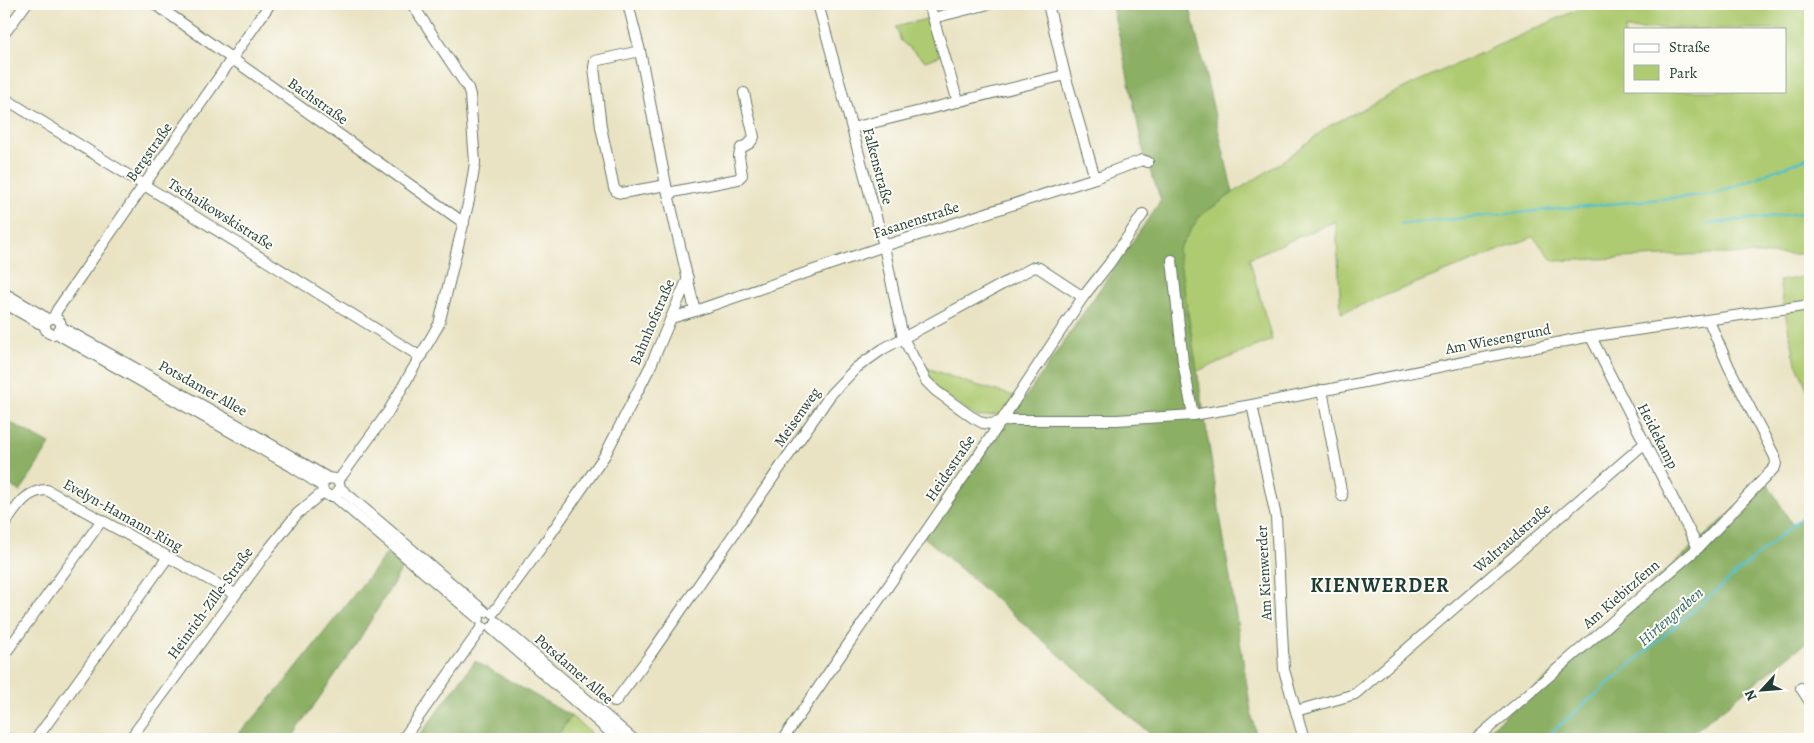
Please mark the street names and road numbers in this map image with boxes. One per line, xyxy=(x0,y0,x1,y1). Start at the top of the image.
street label: Bachstraße xyxy=(284,73,352,129)
street label: Bergstraße xyxy=(121,118,177,186)
street label: Falkenstraße xyxy=(858,125,898,207)
street label: Tschaikowskistraße xyxy=(164,173,278,255)
street label: Fasanenstraße xyxy=(870,197,962,243)
street label: Bahnhofstraße xyxy=(625,276,679,368)
street label: Am Wiesengrund xyxy=(1443,319,1553,359)
street label: Potsdamer Allee xyxy=(155,355,251,421)
street label: Meisenweg xyxy=(769,383,825,451)
street label: Heidekamp xyxy=(1633,400,1683,472)
street label: Heidestraße xyxy=(920,431,980,505)
street label: Evelyn-Hamann-Ring xyxy=(60,474,187,556)
street label: Waltraudstraße xyxy=(1468,499,1555,578)
street label: Am Kienwerder xyxy=(1252,525,1277,622)
street label: Heinrich-Zille-Straße xyxy=(163,543,258,663)
street label: Am Kiebitzfenn xyxy=(1578,555,1664,634)
street label: Potsdamer Allee xyxy=(530,629,618,709)

